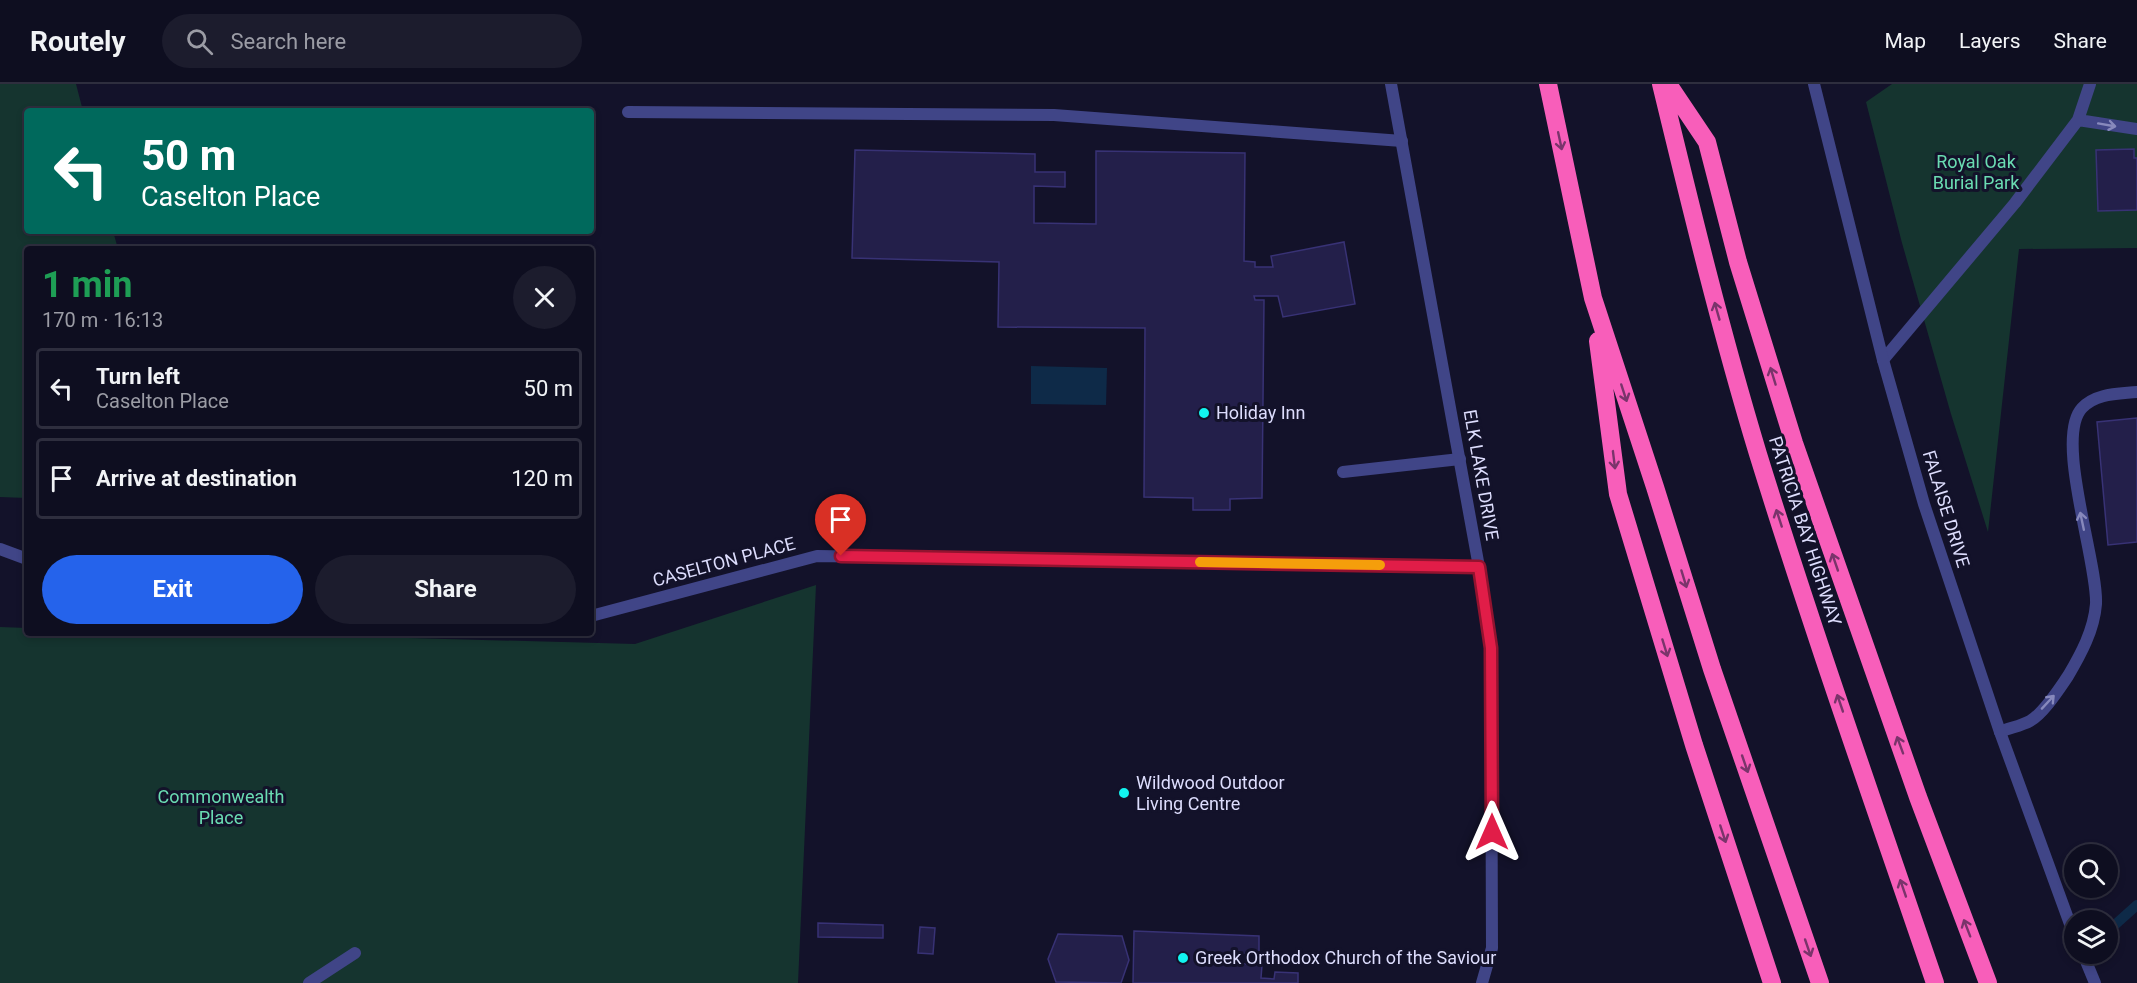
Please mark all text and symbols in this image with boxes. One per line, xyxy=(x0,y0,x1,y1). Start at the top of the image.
search box xyxy=(162,14,582,68)
text: Routely xyxy=(30,25,126,58)
icon: search xyxy=(183,25,216,58)
text: Search here xyxy=(231,29,346,54)
text: Map xyxy=(1884,29,1926,53)
text: Layers xyxy=(1959,29,2020,53)
text: Share xyxy=(2053,29,2107,53)
one-way arrow xyxy=(2097,120,2117,131)
text: 50 m xyxy=(141,131,236,180)
icon: left xyxy=(42,132,120,210)
one-way arrow xyxy=(1554,132,1566,151)
park label: Royal Oak Burial Park xyxy=(1933,151,2020,193)
text: Caselton Place xyxy=(141,181,320,213)
text: 1 min xyxy=(42,264,133,306)
button: close xyxy=(513,266,576,329)
one-way arrow xyxy=(1711,302,1722,321)
text: 170 m · 16:13 xyxy=(42,308,163,332)
text: Turn left xyxy=(96,364,180,389)
one-way arrow xyxy=(1767,367,1778,386)
icon: left xyxy=(45,372,78,405)
text: 50 m xyxy=(524,376,573,401)
one-way arrow xyxy=(1619,383,1630,402)
text: Caselton Place xyxy=(96,389,229,413)
place label: Holiday Inn xyxy=(1216,402,1305,423)
marker: Holiday Inn xyxy=(1197,406,1211,420)
street label: ELK LAKE DRIVE xyxy=(1460,408,1503,542)
street label: PATRICIA BAY HIGHWAY xyxy=(1765,433,1846,628)
street label: FALAISE DRIVE xyxy=(1919,448,1974,570)
one-way arrow xyxy=(1608,449,1619,469)
icon: arrive xyxy=(45,462,78,495)
text: Arrive at destination xyxy=(96,466,297,491)
text: 120 m xyxy=(511,466,573,491)
pin xyxy=(815,494,866,556)
icon: arrive xyxy=(824,503,857,536)
one-way arrow xyxy=(1773,509,1784,528)
one-way arrow xyxy=(2076,511,2087,531)
street label: CASELTON PLACE xyxy=(650,532,797,591)
one-way arrow xyxy=(1828,553,1839,571)
button: Exit xyxy=(42,555,303,624)
button: Share xyxy=(315,555,576,624)
one-way arrow xyxy=(1679,569,1690,588)
one-way arrow xyxy=(1660,638,1671,657)
one-way arrow xyxy=(1833,694,1844,713)
one-way arrow xyxy=(2041,694,2056,709)
one-way arrow xyxy=(1893,737,1904,755)
one-way arrow xyxy=(1740,754,1751,773)
place label: Wildwood Outdoor Living Centre xyxy=(1136,772,1285,814)
park label: Commonwealth Place xyxy=(158,786,284,828)
marker: Wildwood Outdoor Living Centre xyxy=(1117,786,1131,800)
position arrow xyxy=(1460,800,1524,864)
one-way arrow xyxy=(1718,824,1729,843)
map controls xyxy=(2064,844,2118,964)
button: search xyxy=(2064,844,2118,898)
one-way arrow xyxy=(1896,879,1907,898)
button: layers xyxy=(2064,910,2118,964)
one-way arrow xyxy=(1961,919,1972,938)
one-way arrow xyxy=(1804,938,1815,957)
place label: Greek Orthodox Church of the Saviour xyxy=(1195,947,1496,968)
marker: Greek Orthodox Church of the Saviour xyxy=(1176,951,1190,965)

